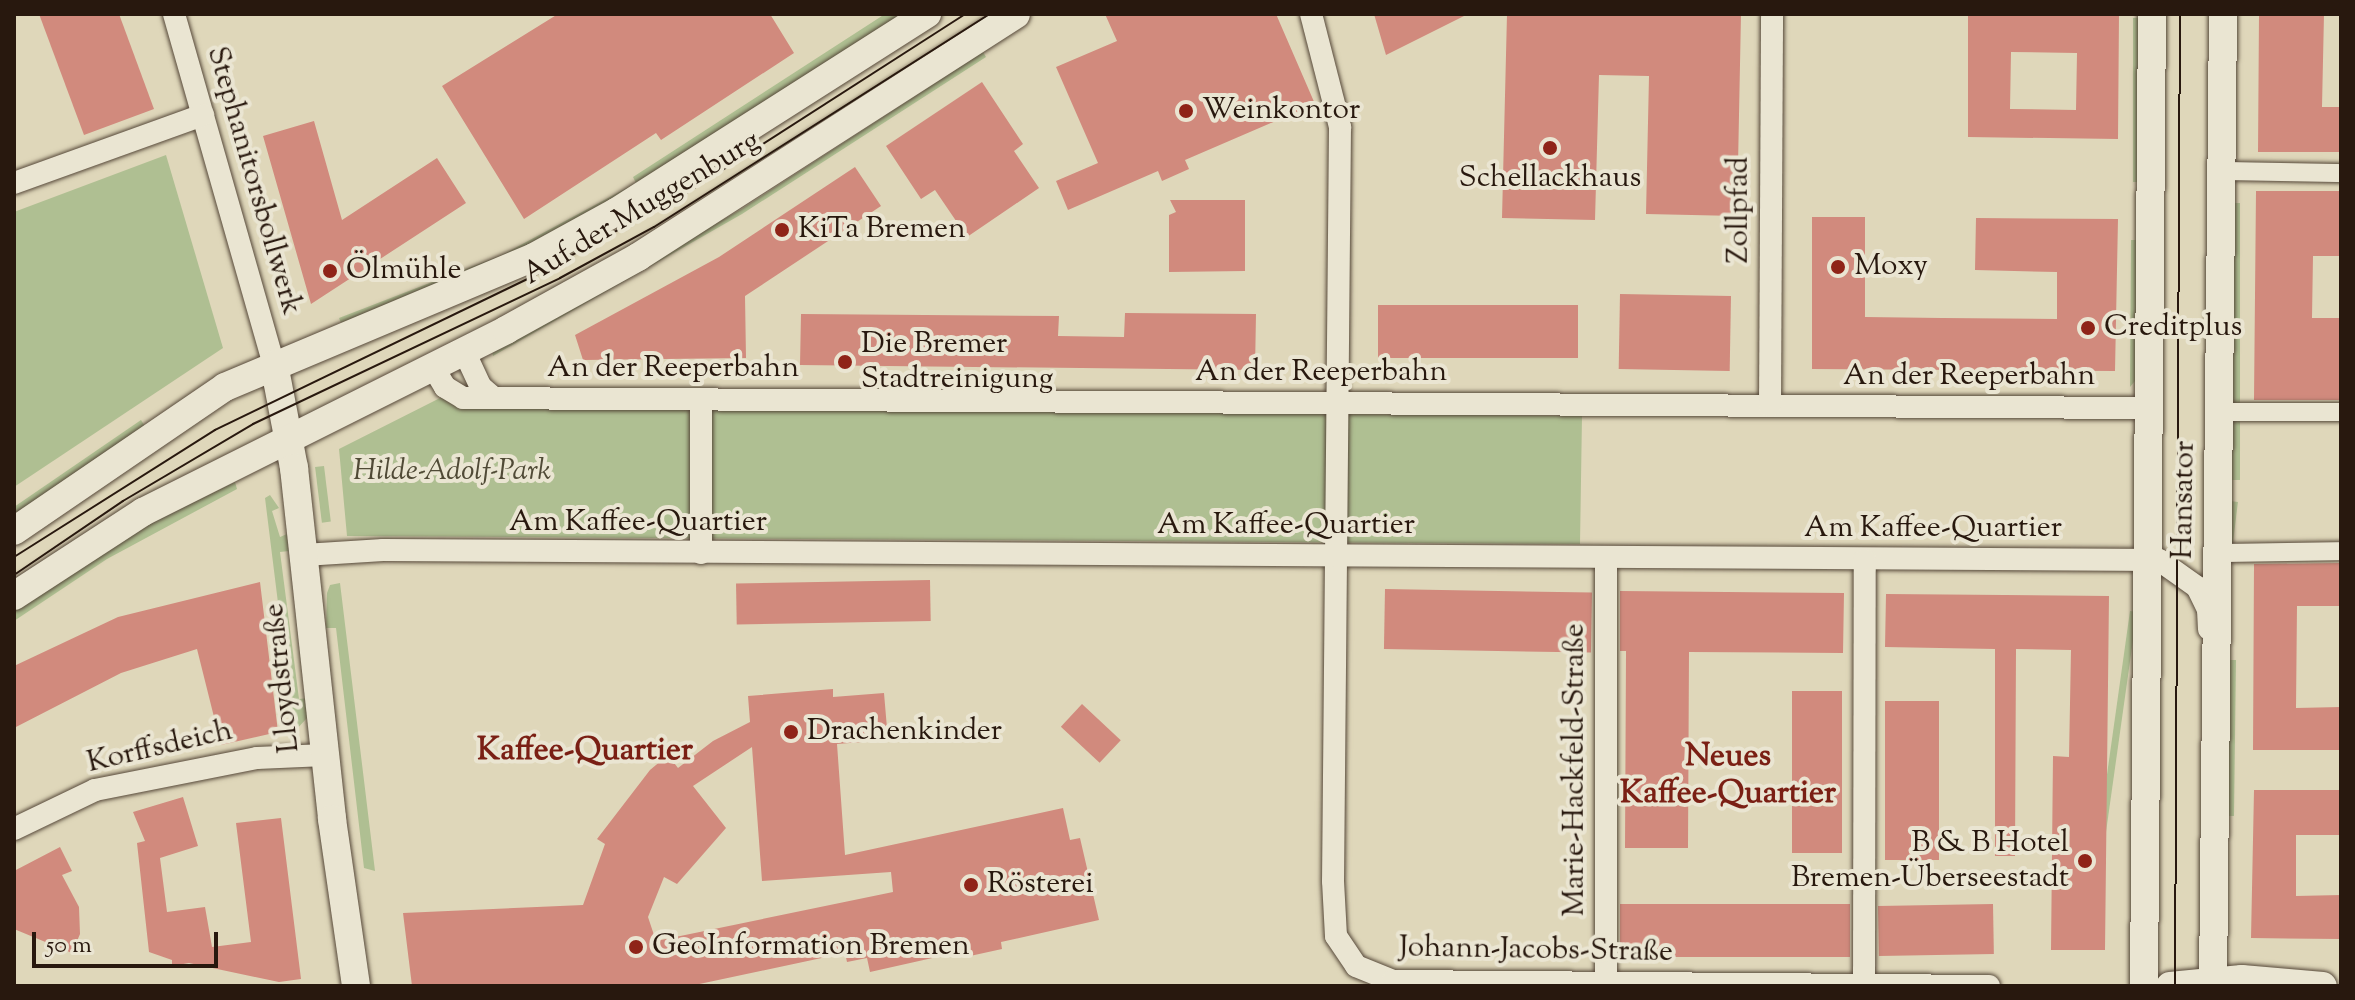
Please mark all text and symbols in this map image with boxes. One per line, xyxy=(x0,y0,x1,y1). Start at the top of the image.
street label: Stephanitorsbollwerk xyxy=(197,43,309,319)
place label: Weinkontor xyxy=(1202,93,1360,129)
marker: Weinkontor xyxy=(1177,102,1195,120)
street label: Auf der Muggenburg xyxy=(517,124,767,294)
marker: Schellackhaus xyxy=(1541,139,1559,157)
street label: Zollpfad xyxy=(1722,157,1758,263)
place label: Schellackhaus xyxy=(1459,161,1641,197)
place label: KiTa Bremen xyxy=(798,212,966,248)
marker: KiTa Bremen xyxy=(773,221,791,239)
place label: Moxy xyxy=(1854,249,1928,285)
place label: Ölmühle xyxy=(346,253,461,289)
marker: Moxy xyxy=(1829,258,1847,276)
marker: Ölmühle xyxy=(321,262,339,280)
place label: Creditplus xyxy=(2104,310,2242,346)
marker: Creditplus xyxy=(2079,319,2097,337)
place label: Die Bremer Stadtreinigung xyxy=(861,327,1053,398)
street label: An der Reeperbahn xyxy=(547,351,799,387)
marker: Die Bremer Stadtreinigung xyxy=(836,353,854,371)
street label: An der Reeperbahn xyxy=(1195,355,1447,391)
street label: An der Reeperbahn xyxy=(1843,359,2095,395)
street label: Hansator xyxy=(2166,440,2204,560)
park label: Hilde-Adolf-Park xyxy=(353,454,551,490)
street label: Am Kaffee-Quartier xyxy=(509,505,767,541)
street label: Am Kaffee-Quartier xyxy=(1157,508,1415,544)
street label: Am Kaffee-Quartier xyxy=(1804,511,2062,547)
street label: Lloydstraße xyxy=(257,602,309,754)
street label: Marie-Hackfeld-Straße xyxy=(1558,623,1594,917)
street label: Korffsdeich xyxy=(84,714,236,782)
place label: Drachenkinder xyxy=(807,714,1002,750)
marker: Drachenkinder xyxy=(782,723,800,741)
district label: Kaffee-Quartier xyxy=(477,732,693,770)
district label: Neues Kaffee-Quartier xyxy=(1620,739,1836,814)
place label: B & B Hotel Bremen-Überseestadt xyxy=(1791,826,2069,896)
marker: B & B Hotel Bremen-Überseestadt xyxy=(2076,852,2094,870)
place label: Rösterei xyxy=(987,867,1094,903)
marker: Rösterei xyxy=(962,876,980,894)
scale bar xyxy=(36,916,222,966)
text: 50 m xyxy=(46,929,92,963)
place label: GeoInformation Bremen xyxy=(652,929,970,965)
street label: Johann-Jacobs-Straße xyxy=(1399,931,1673,971)
marker: GeoInformation Bremen xyxy=(627,938,645,956)

